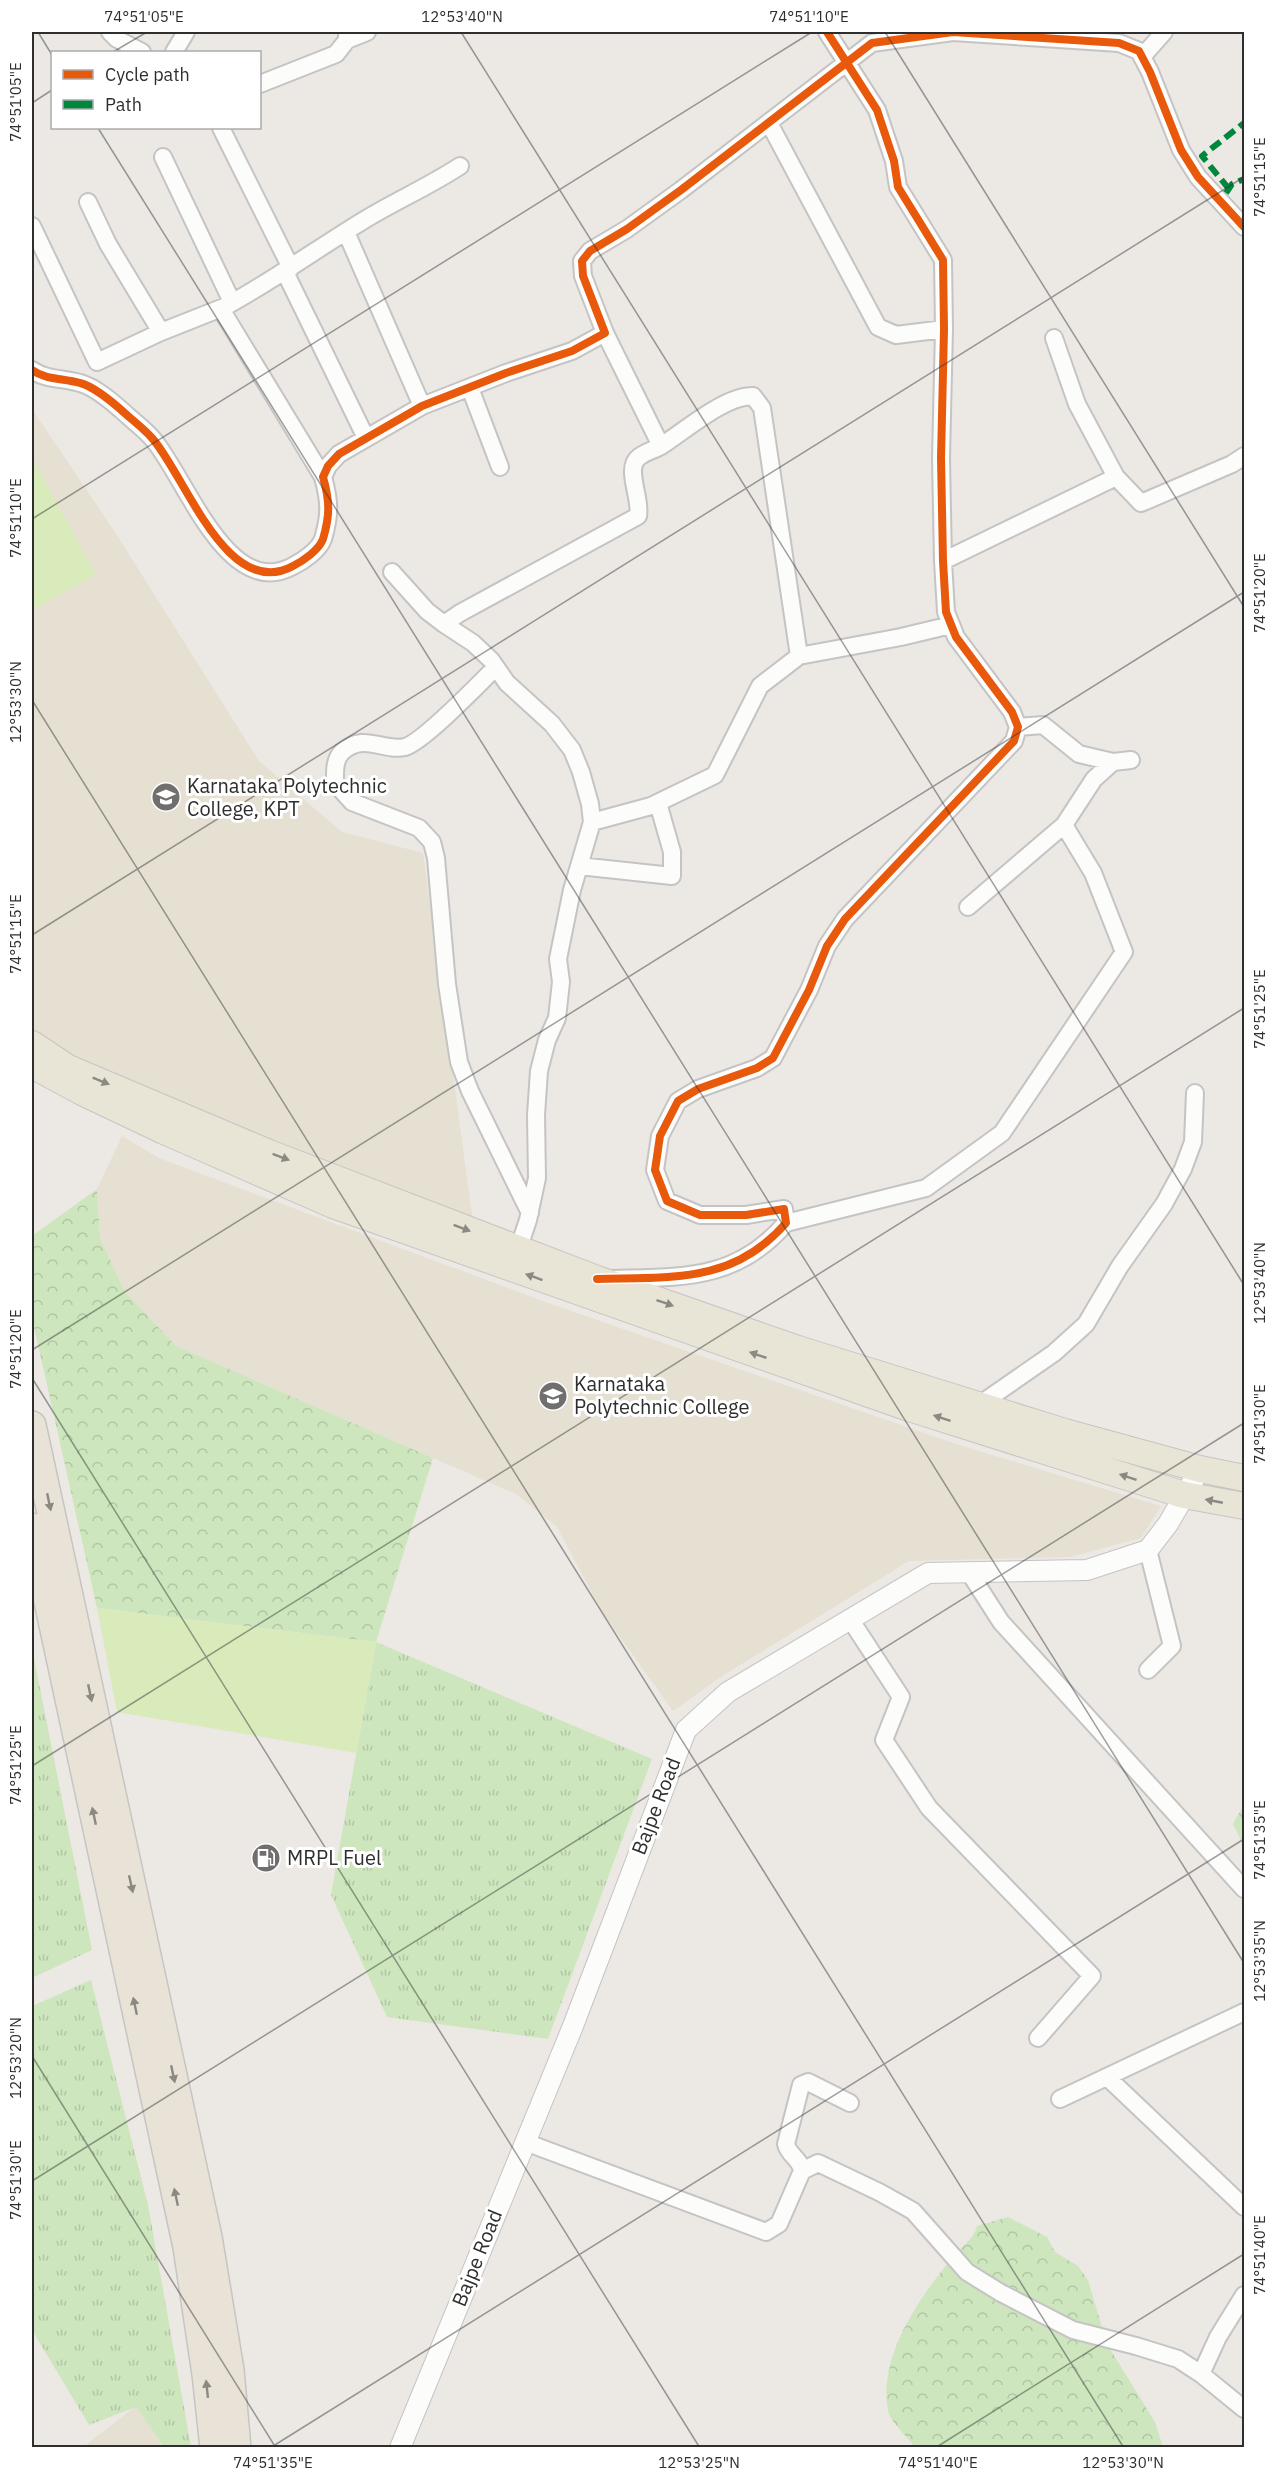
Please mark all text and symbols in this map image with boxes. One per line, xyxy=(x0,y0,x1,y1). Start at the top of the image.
text: 74°51'05"E xyxy=(104,7,184,26)
text: 12°53'40"N xyxy=(421,7,503,26)
text: 74°51'10"E xyxy=(769,7,849,26)
legend xyxy=(51,51,261,129)
text: 74°51'05"E xyxy=(6,62,25,142)
text: Cycle path xyxy=(105,63,190,86)
text: Path xyxy=(105,93,142,116)
text: 74°51'15"E xyxy=(1250,137,1269,217)
text: 74°51'10"E xyxy=(6,478,25,558)
text: 74°51'20"E xyxy=(1250,553,1269,633)
text: 12°53'30"N xyxy=(6,661,25,743)
place label: Karnataka Polytechnic College, KPT xyxy=(187,772,387,822)
school or university icon: Karnataka Polytechnic College, KPT xyxy=(150,781,182,813)
text: 74°51'15"E xyxy=(6,894,25,974)
text: 74°51'25"E xyxy=(1250,969,1269,1049)
one-way arrow xyxy=(92,1077,110,1086)
one-way arrow xyxy=(272,1153,290,1163)
one-way arrow xyxy=(453,1224,471,1234)
text: 12°53'40"N xyxy=(1250,1242,1269,1324)
one-way arrow xyxy=(525,1272,543,1282)
one-way arrow xyxy=(656,1298,674,1308)
text: 74°51'20"E xyxy=(6,1309,25,1389)
one-way arrow xyxy=(749,1350,767,1360)
place label: Karnataka Polytechnic College xyxy=(574,1370,749,1420)
school or university icon: Karnataka Polytechnic College xyxy=(537,1380,569,1412)
text: 74°51'30"E xyxy=(1250,1384,1269,1464)
one-way arrow xyxy=(933,1413,951,1423)
one-way arrow xyxy=(1119,1472,1137,1481)
one-way arrow xyxy=(44,1493,54,1512)
one-way arrow xyxy=(1204,1496,1223,1505)
one-way arrow xyxy=(85,1684,95,1702)
text: 74°51'25"E xyxy=(6,1725,25,1805)
street label: Bajpe Road xyxy=(625,1753,686,1858)
text: 74°51'35"E xyxy=(1250,1800,1269,1880)
one-way arrow xyxy=(89,1806,98,1825)
fuel station icon: MRPL Fuel xyxy=(250,1842,282,1874)
place label: MRPL Fuel xyxy=(287,1844,381,1871)
one-way arrow xyxy=(126,1874,136,1893)
text: 12°53'35"N xyxy=(1250,1920,1269,2002)
one-way arrow xyxy=(129,1997,139,2016)
text: 12°53'20"N xyxy=(6,2017,25,2099)
one-way arrow xyxy=(168,2065,178,2083)
text: 74°51'30"E xyxy=(6,2140,25,2220)
one-way arrow xyxy=(171,2187,180,2206)
street label: Bajpe Road xyxy=(445,2205,508,2310)
text: 74°51'40"E xyxy=(1250,2215,1269,2295)
one-way arrow xyxy=(203,2380,212,2399)
text: 74°51'35"E xyxy=(233,2453,313,2472)
text: 12°53'25"N xyxy=(658,2453,740,2472)
text: 74°51'40"E xyxy=(898,2453,978,2472)
text: 12°53'30"N xyxy=(1082,2453,1164,2472)

